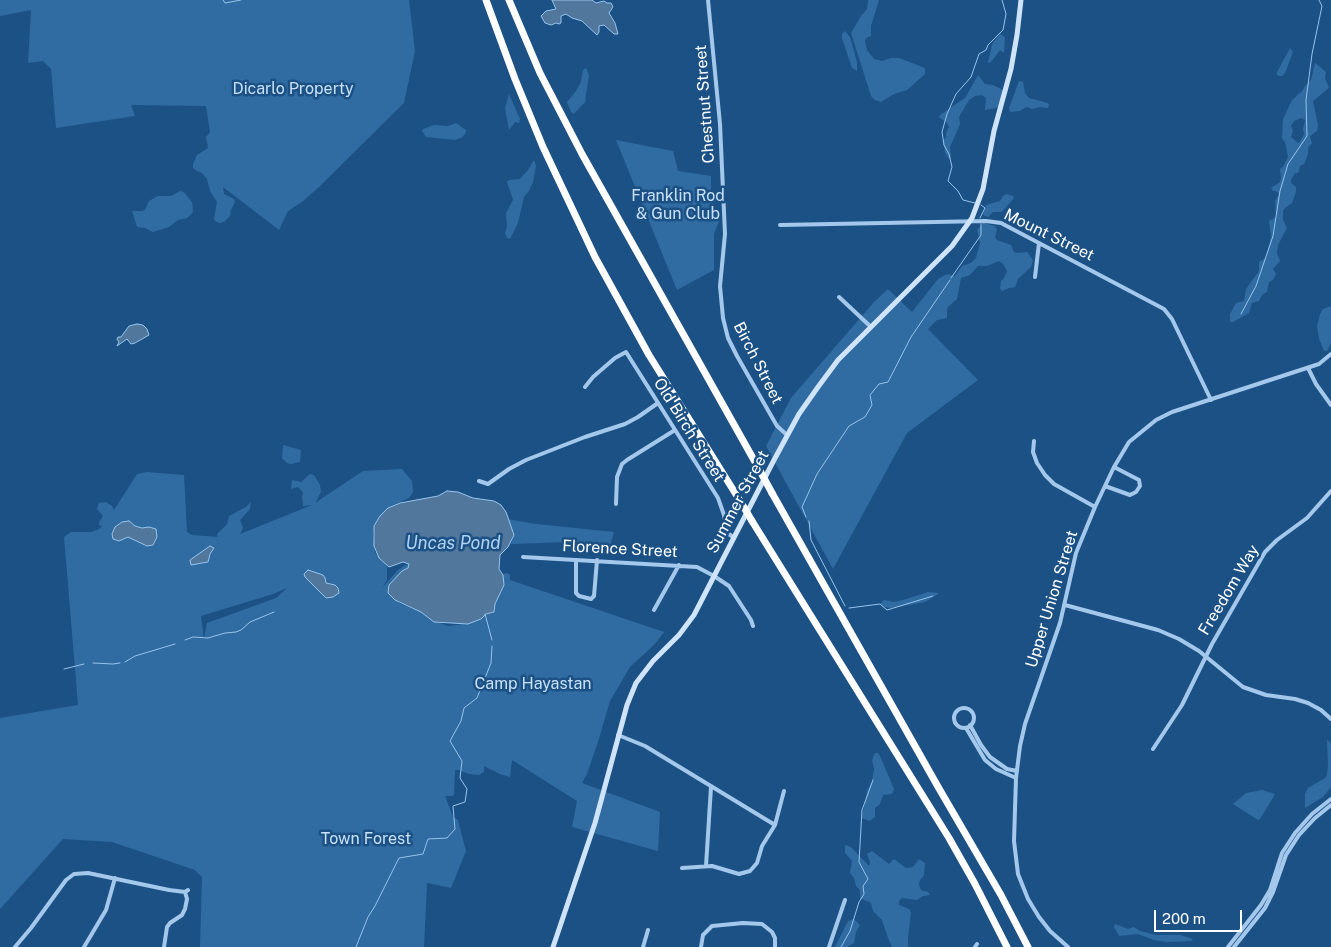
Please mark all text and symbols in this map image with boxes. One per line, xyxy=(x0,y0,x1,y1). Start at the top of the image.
street label: Chestnut Street xyxy=(691,44,719,164)
park label: Dicarlo Property xyxy=(233,79,353,99)
park label: Franklin Rod & Gun Club xyxy=(631,186,725,224)
street label: Mount Street xyxy=(1001,205,1097,265)
street label: Birch Street xyxy=(729,319,787,407)
street label: Old Birch Street xyxy=(649,375,729,485)
street label: Summer Street xyxy=(703,447,773,557)
street label: Upper Union Street xyxy=(1022,528,1082,670)
water label: Uncas Pond xyxy=(405,532,501,554)
street label: Florence Street xyxy=(562,536,678,562)
street label: Freedom Way xyxy=(1195,541,1263,639)
park label: Camp Hayastan xyxy=(474,674,592,694)
park label: Town Forest xyxy=(321,829,411,849)
scale bar xyxy=(1156,900,1244,932)
text: 200 m xyxy=(1162,910,1206,927)

